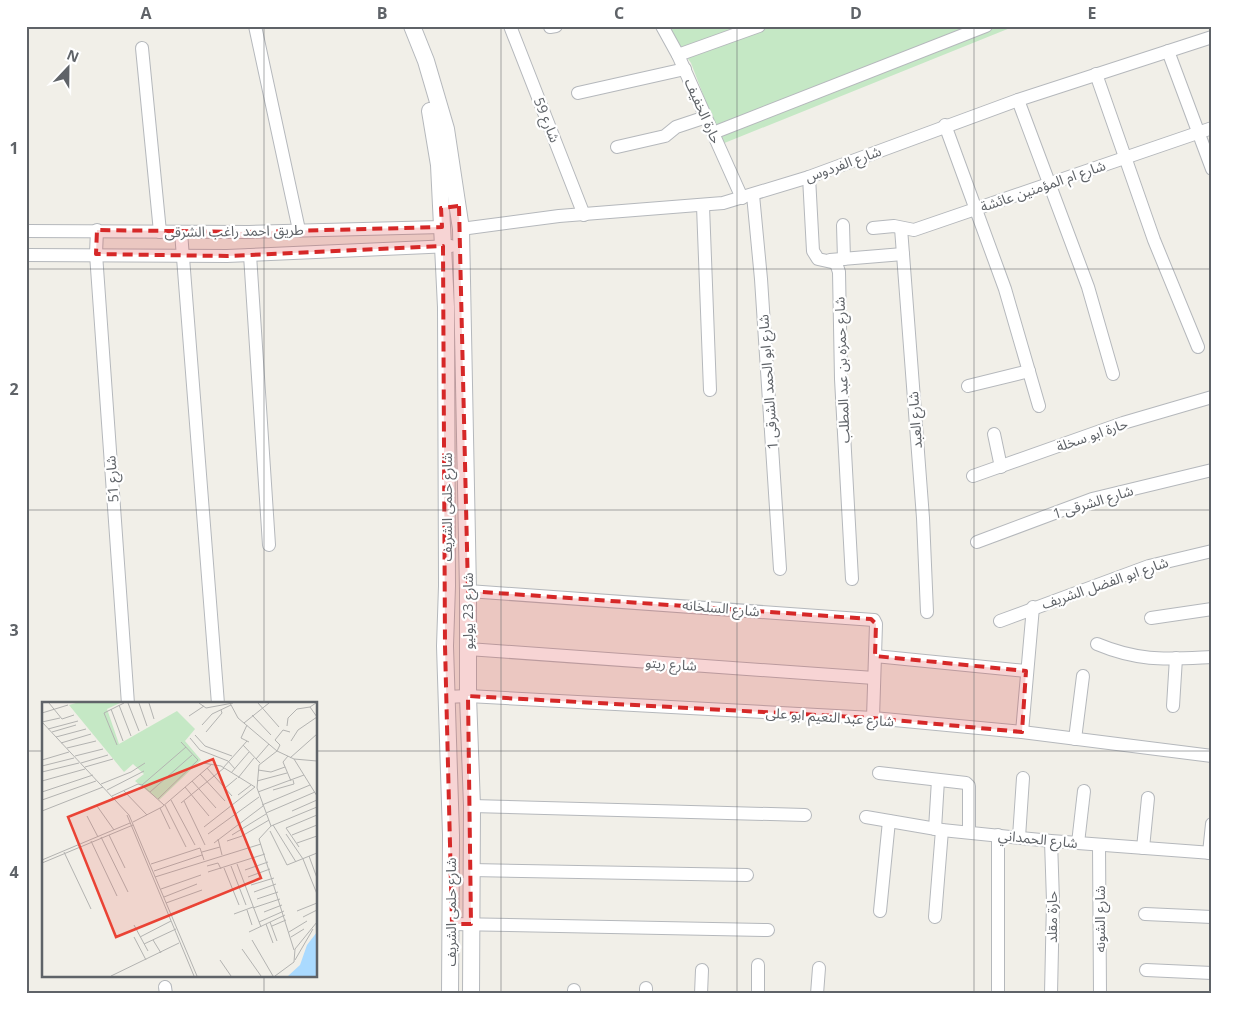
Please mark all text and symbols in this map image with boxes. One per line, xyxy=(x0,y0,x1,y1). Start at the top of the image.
text: A xyxy=(140,2,152,24)
text: B xyxy=(377,2,387,24)
text: C xyxy=(614,2,624,24)
text: D xyxy=(850,2,862,24)
text: E xyxy=(1088,2,1097,24)
north arrow xyxy=(42,42,92,92)
text: N xyxy=(64,45,82,66)
street label: حارة الخفيف xyxy=(681,75,726,146)
street label: شارع 59 xyxy=(528,94,565,146)
text: 1 xyxy=(9,137,19,159)
street label: شارع الفردوس xyxy=(802,141,884,188)
street label: شارع ام المؤمنين عائشة xyxy=(978,155,1109,218)
street label: طريق احمد راغب الشرقى xyxy=(164,220,304,242)
street label: شارع حمزه بن عبد المطلب xyxy=(829,296,856,444)
street label: شارع ابو الحمد الشرقى 1 xyxy=(753,314,784,450)
text: 2 xyxy=(9,378,19,400)
street label: شارع العبد xyxy=(903,391,928,449)
street label: حارة ابو سخلة xyxy=(1054,413,1130,456)
street label: شارع حلمى الشريف xyxy=(437,453,458,561)
street label: شارع 51 xyxy=(100,455,125,503)
street label: شارع الشرقى 1 xyxy=(1050,480,1136,525)
street label: شارع ابو الفضل الشريف xyxy=(1039,552,1171,615)
street label: شارع 23 يوليو xyxy=(458,573,479,649)
street label: شارع السلخانه xyxy=(681,595,761,622)
text: 3 xyxy=(9,619,19,641)
street label: شارع ريتو xyxy=(644,652,697,677)
inset map xyxy=(42,702,318,978)
street label: شارع عبد النعيم ابو على xyxy=(765,703,895,732)
street label: شارع الحمداني xyxy=(997,825,1079,854)
street label: شارع حلمى الشريف xyxy=(441,858,462,966)
text: 4 xyxy=(9,861,19,883)
street label: شارع الشونه xyxy=(1090,885,1111,952)
street label: حارة مقلد xyxy=(1042,891,1061,943)

